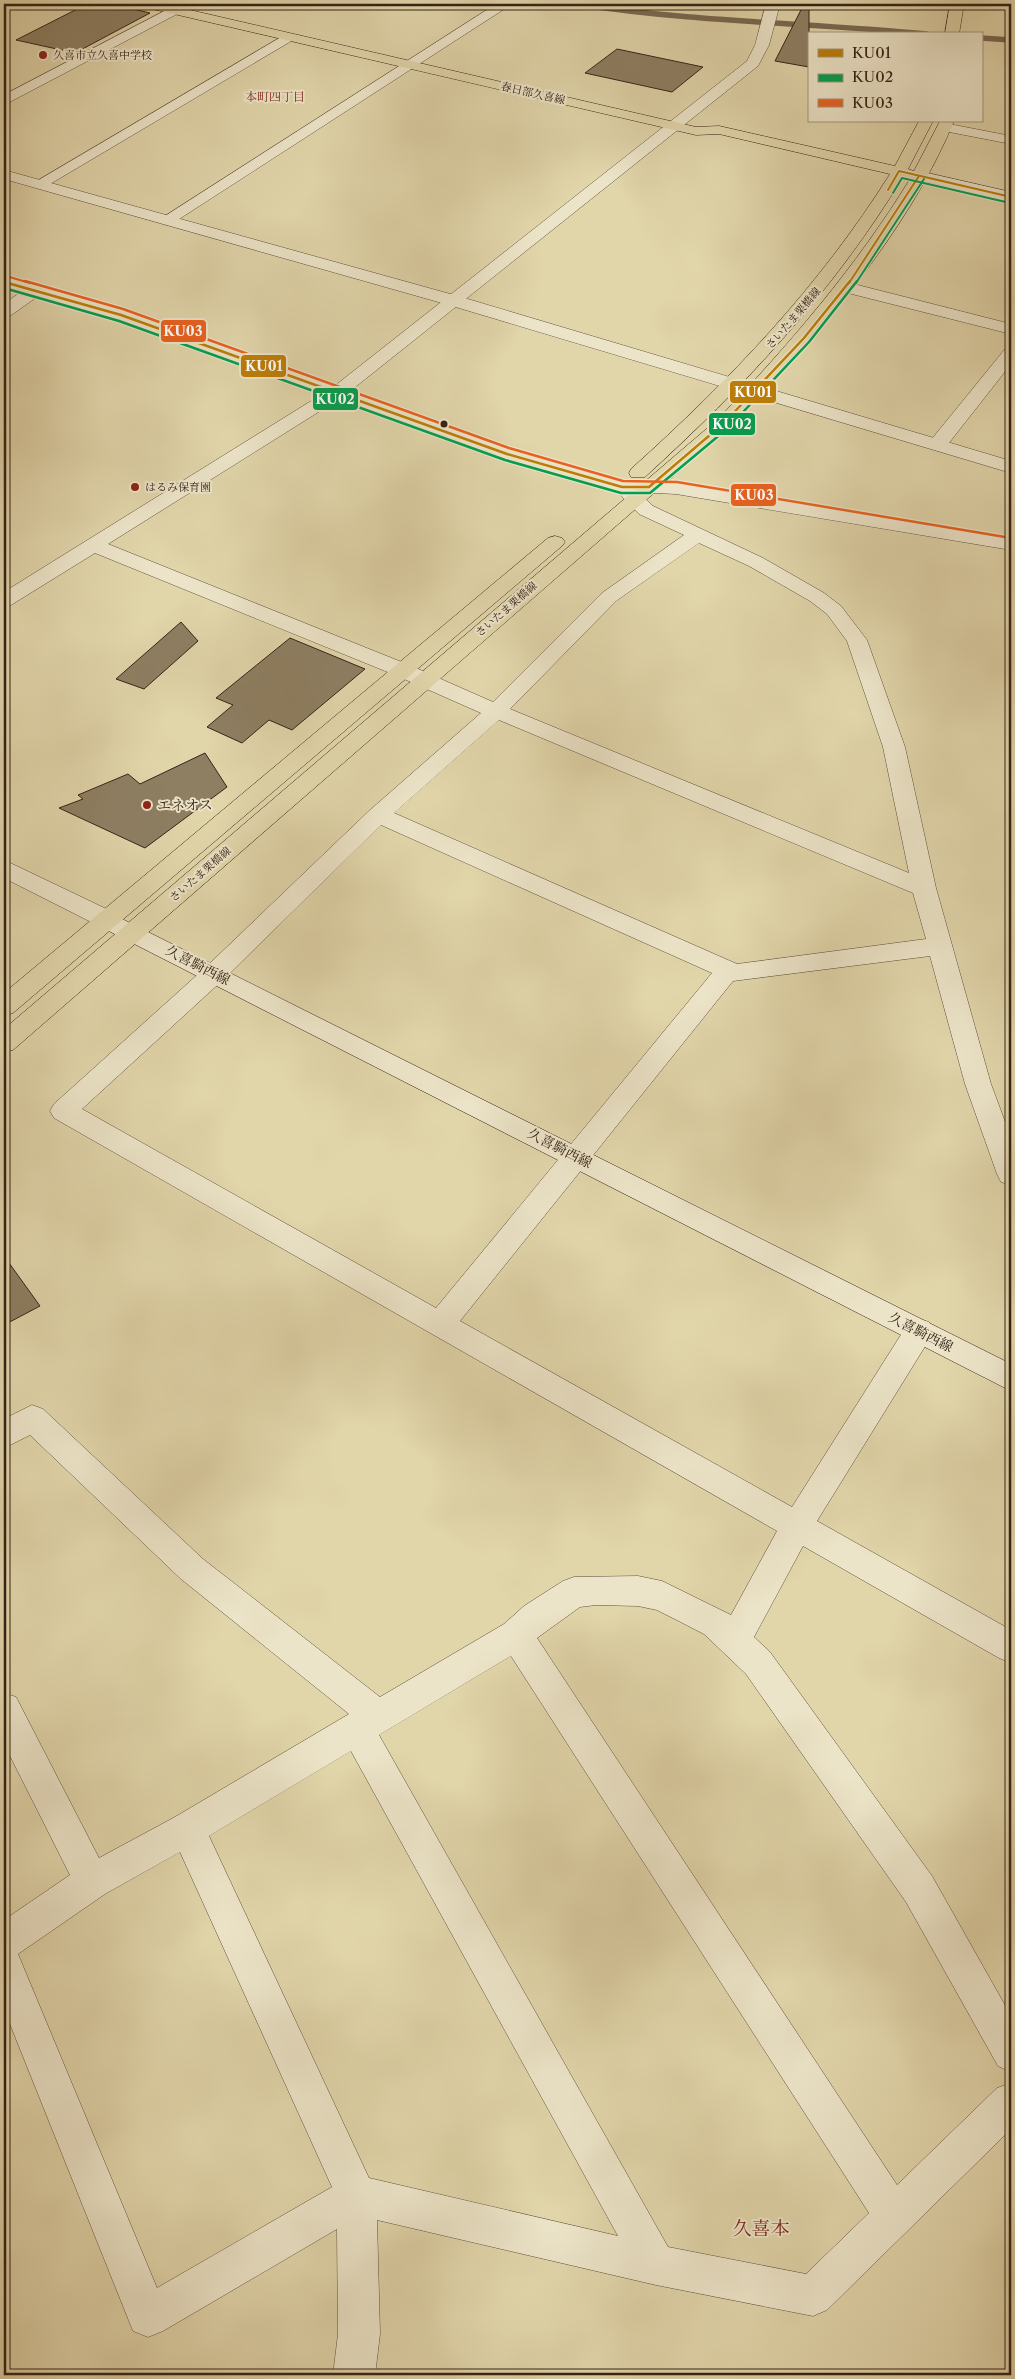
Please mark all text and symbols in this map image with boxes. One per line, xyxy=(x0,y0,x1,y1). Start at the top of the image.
legend xyxy=(808,32,982,122)
text: KU01 xyxy=(852,43,892,62)
place label: 久喜市立久喜中学校 xyxy=(53,48,152,62)
marker: 久喜市立久喜中学校 xyxy=(37,49,49,61)
text: KU02 xyxy=(852,67,893,86)
street label: 春日部久喜線 xyxy=(499,79,567,107)
district label: 本町四丁目 xyxy=(245,89,305,104)
text: KU03 xyxy=(852,93,893,112)
street label: さいたま栗橋線 xyxy=(762,284,824,352)
line badge: KU03 xyxy=(160,319,207,343)
text: KU03 xyxy=(163,322,203,340)
line badge: KU01 xyxy=(240,354,287,378)
text: KU01 xyxy=(245,357,284,375)
line badge: KU01 xyxy=(729,380,777,404)
text: KU01 xyxy=(734,383,773,401)
line badge: KU02 xyxy=(312,387,359,411)
text: KU02 xyxy=(315,390,355,408)
line badge: KU02 xyxy=(708,412,756,436)
text: KU02 xyxy=(712,415,752,433)
unlabelled marker xyxy=(439,419,449,429)
place label: はるみ保育園 xyxy=(145,480,211,494)
marker: はるみ保育園 xyxy=(129,481,141,493)
line badge: KU03 xyxy=(730,483,777,507)
text: KU03 xyxy=(734,486,774,504)
street label: さいたま栗橋線 xyxy=(472,578,540,640)
place label: エネオス xyxy=(157,796,213,814)
marker: エネオス xyxy=(141,799,153,811)
street label: さいたま栗橋線 xyxy=(166,843,234,905)
street label: 久喜騎西線 xyxy=(163,941,233,989)
street label: 久喜騎西線 xyxy=(525,1124,595,1172)
street label: 久喜騎西線 xyxy=(886,1308,956,1356)
district label: 久喜本 xyxy=(732,2217,790,2240)

